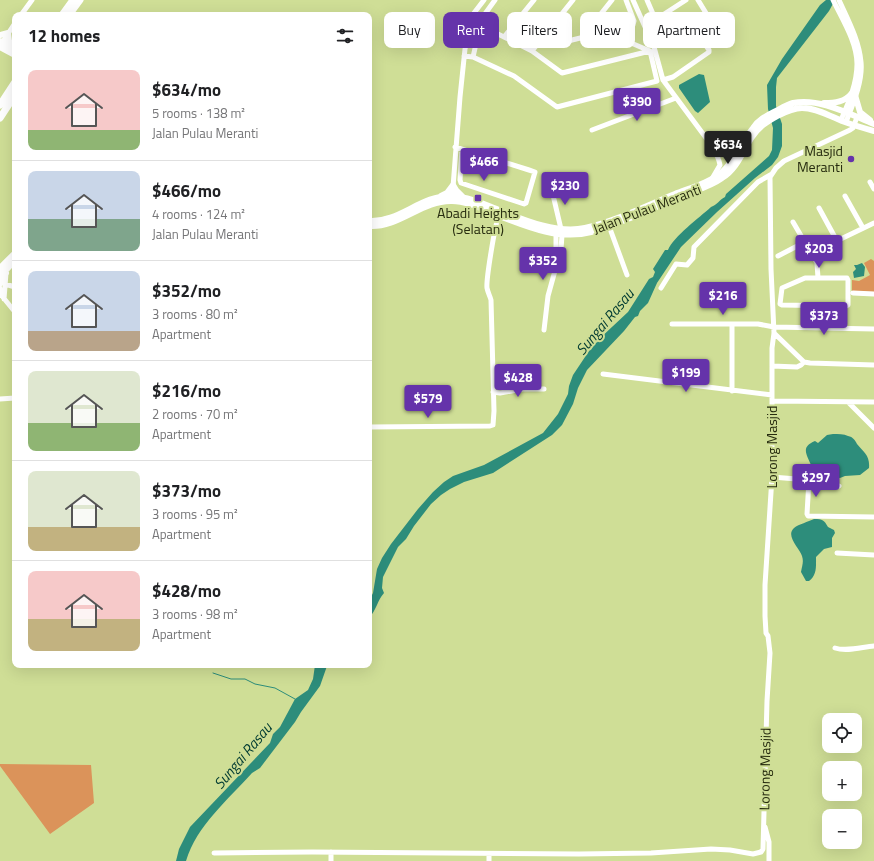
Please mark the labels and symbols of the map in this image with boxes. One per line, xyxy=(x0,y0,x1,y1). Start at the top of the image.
pin: $390 xyxy=(613,88,661,122)
pin: $634 xyxy=(704,131,752,165)
place label: Masjid Meranti xyxy=(797,140,843,177)
pin: $466 xyxy=(460,148,508,182)
marker: Masjid Meranti xyxy=(846,154,856,164)
pin: $230 xyxy=(541,172,589,206)
street label: Jalan Pulau Meranti xyxy=(590,178,704,239)
marker: Abadi Heights (Selatan) xyxy=(473,193,483,203)
place label: Abadi Heights (Selatan) xyxy=(437,202,519,239)
pin: $203 xyxy=(795,235,843,269)
pin: $352 xyxy=(519,247,567,281)
water label: Sungai Rasau xyxy=(570,282,640,360)
pin: $216 xyxy=(699,282,747,316)
pin: $373 xyxy=(800,302,848,336)
pin: $199 xyxy=(662,359,710,393)
pin: $428 xyxy=(494,364,542,398)
pin: $579 xyxy=(404,385,452,419)
street label: Lorong Masjid xyxy=(761,406,782,488)
pin: $297 xyxy=(792,464,840,498)
water label: Sungai Rasau xyxy=(208,716,278,794)
street label: Lorong Masjid xyxy=(753,727,776,811)

